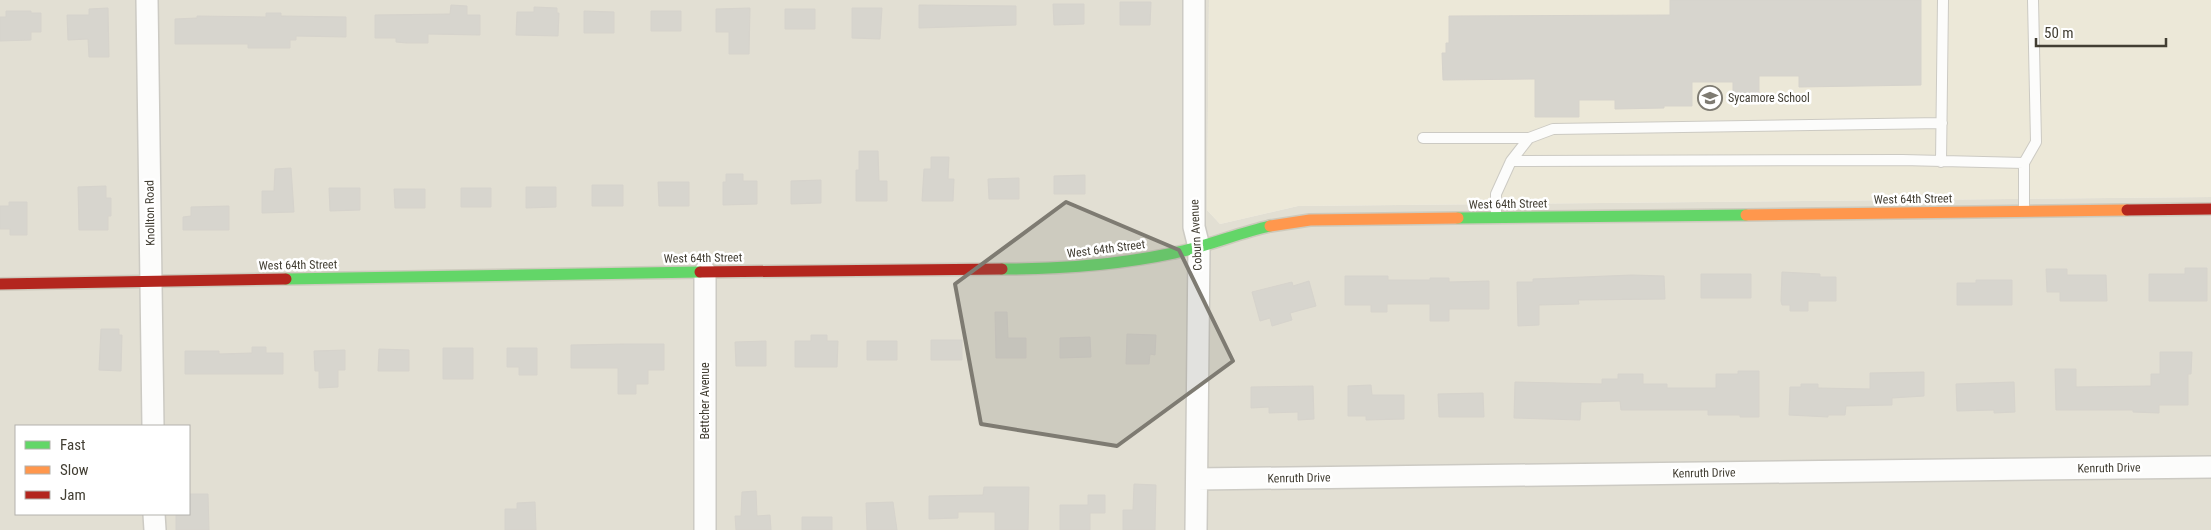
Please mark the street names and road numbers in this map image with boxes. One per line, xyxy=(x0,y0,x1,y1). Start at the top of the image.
street label: Knollton Road xyxy=(142,180,158,246)
street label: West 64th Street xyxy=(1874,191,1953,207)
street label: West 64th Street xyxy=(1469,196,1548,212)
street label: Coburn Avenue xyxy=(1187,199,1205,271)
street label: West 64th Street xyxy=(1066,237,1146,261)
street label: West 64th Street xyxy=(664,250,743,266)
street label: West 64th Street xyxy=(259,257,338,273)
street label: Bettcher Avenue xyxy=(698,362,712,440)
street label: Kenruth Drive xyxy=(2077,460,2141,476)
street label: Kenruth Drive xyxy=(1672,465,1736,481)
street label: Kenruth Drive xyxy=(1267,470,1331,486)

